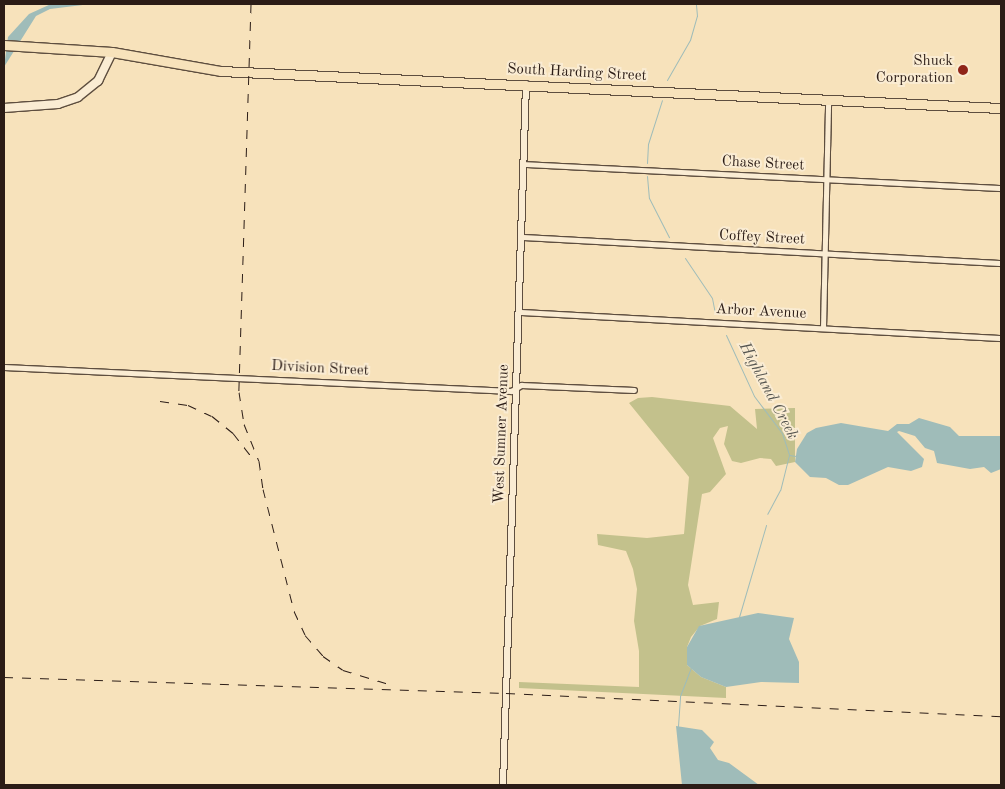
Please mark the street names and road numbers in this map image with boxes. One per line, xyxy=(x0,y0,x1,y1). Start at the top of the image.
street label: South Harding Street xyxy=(507,60,647,86)
street label: Chase Street xyxy=(721,153,805,175)
street label: Coffey Street xyxy=(718,227,806,249)
street label: Arbor Avenue xyxy=(715,301,807,323)
street label: Division Street xyxy=(271,357,369,381)
street label: West Sumner Avenue xyxy=(491,364,513,504)

